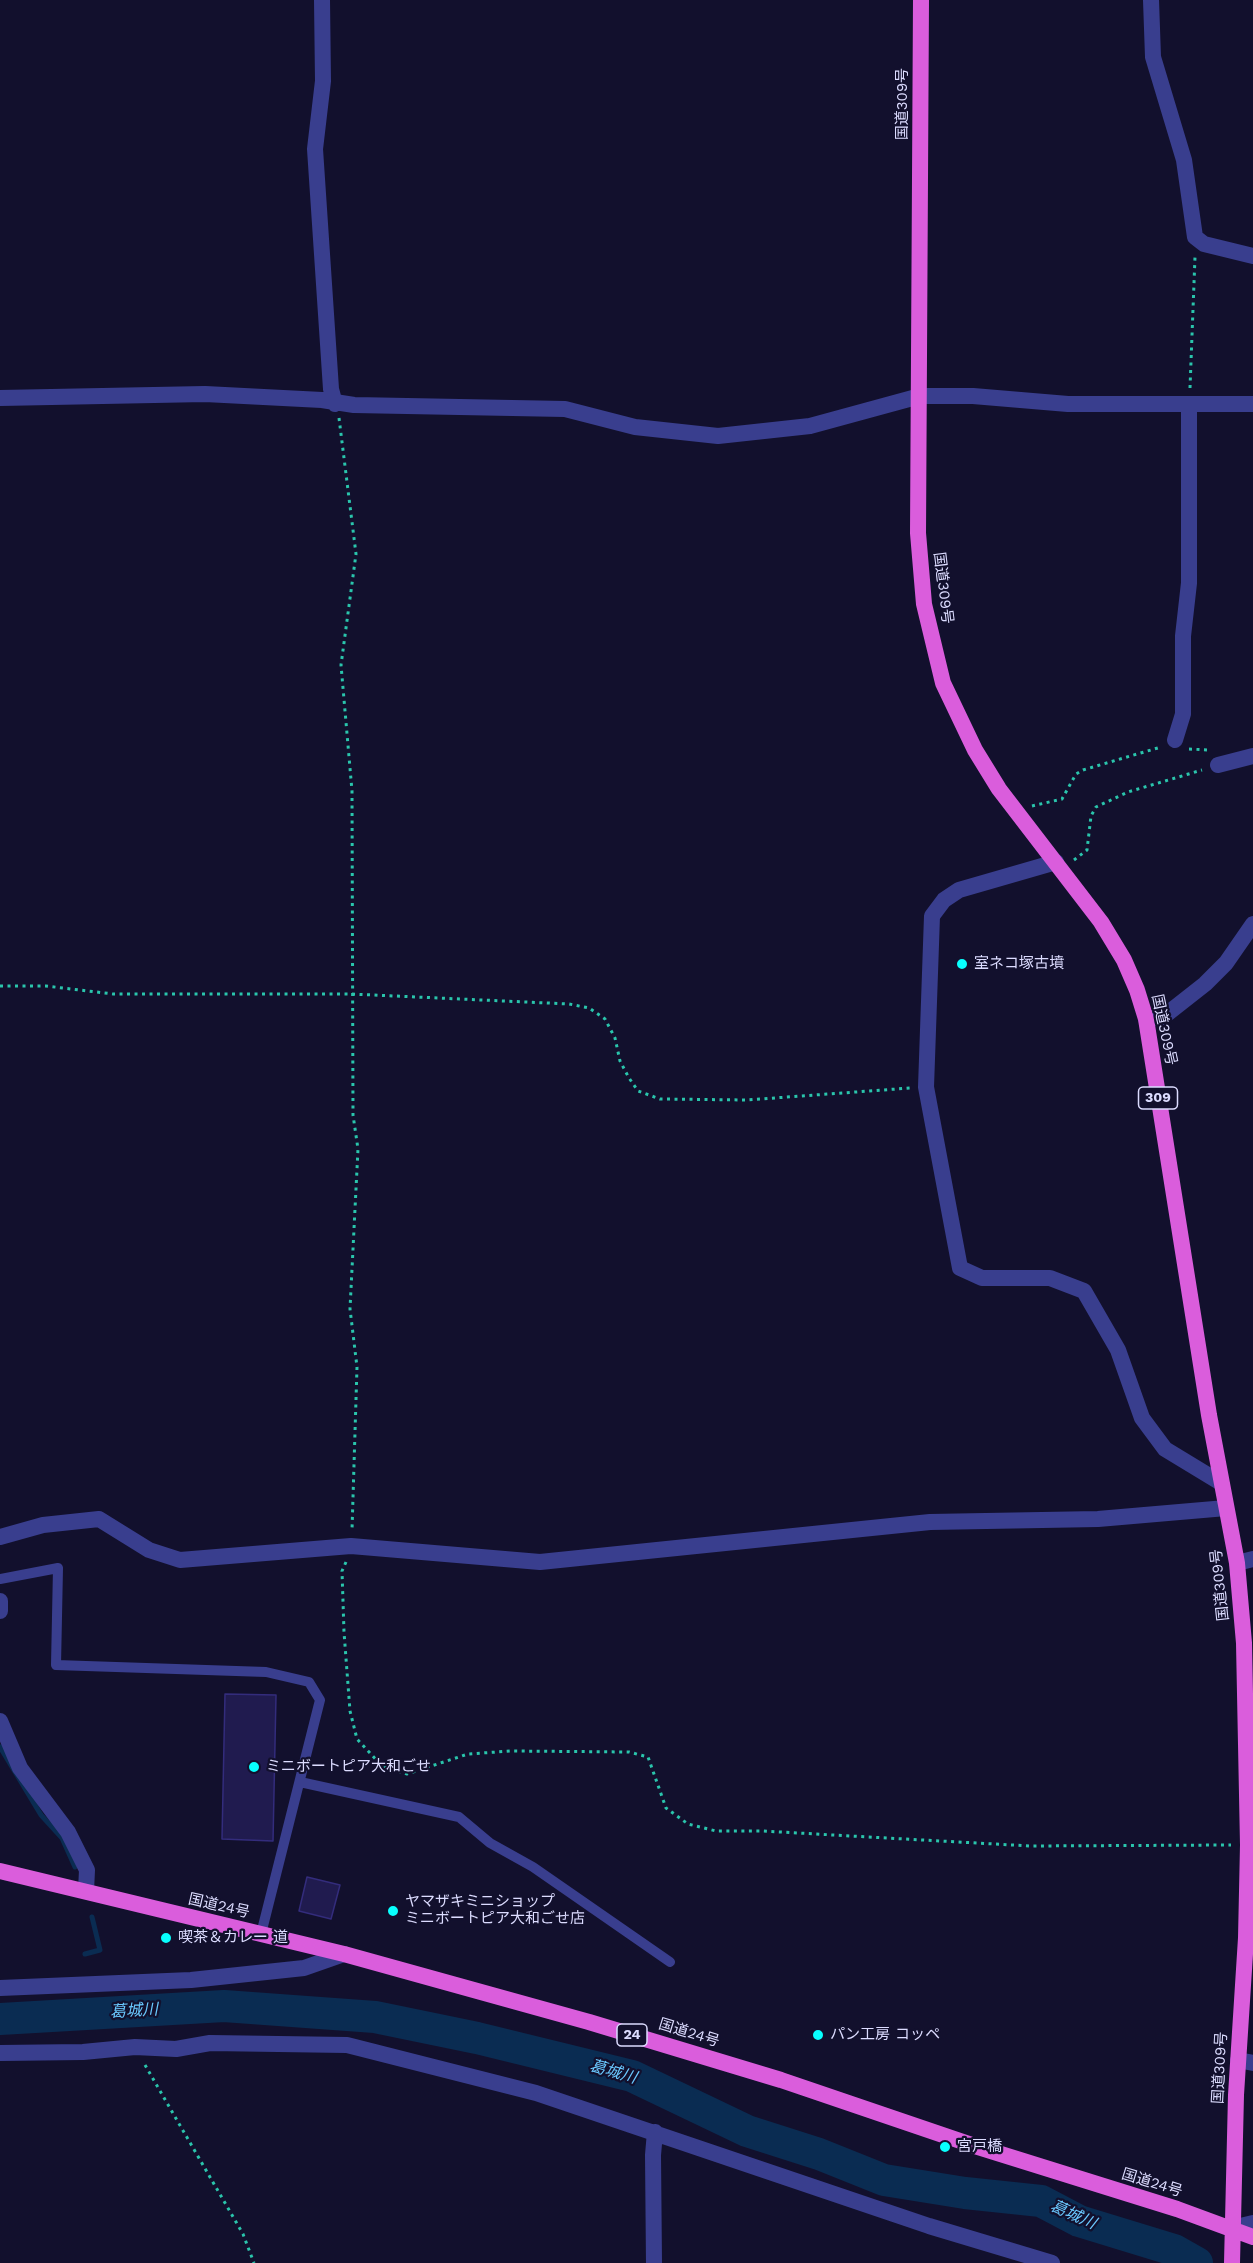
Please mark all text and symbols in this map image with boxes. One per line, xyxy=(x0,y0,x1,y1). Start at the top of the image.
street label: 国道309号 xyxy=(894,68,912,140)
street label: 国道309号 xyxy=(930,551,956,625)
place label: 室ネコ塚古墳 xyxy=(974,955,1064,973)
marker: 室ネコ塚古墳 xyxy=(955,957,969,971)
street label: 国道309号 xyxy=(1148,993,1180,1067)
road number: 309 xyxy=(1138,1087,1178,1109)
street label: 国道309号 xyxy=(1207,1548,1233,1622)
place label: ミニボートピア大和ごせ xyxy=(266,1758,431,1776)
marker: ミニボートピア大和ごせ xyxy=(247,1760,261,1774)
street label: 国道24号 xyxy=(187,1890,251,1922)
place label: ヤマザキミニショップ ミニボートピア大和ごせ店 xyxy=(405,1893,585,1928)
marker: ヤマザキミニショップ ミニボートピア大和ごせ店 xyxy=(386,1904,400,1918)
place label: 喫茶＆カレー 道 xyxy=(178,1929,288,1947)
marker: 喫茶＆カレー 道 xyxy=(159,1931,173,1945)
water label: 葛城川 xyxy=(110,2000,158,2022)
street label: 国道24号 xyxy=(657,2015,721,2051)
road number: 24 xyxy=(617,2024,647,2046)
place label: パン工房 コッペ xyxy=(830,2026,940,2044)
marker: パン工房 コッペ xyxy=(811,2028,825,2042)
street label: 国道309号 xyxy=(1209,2031,1231,2105)
water label: 葛城川 xyxy=(587,2056,639,2088)
place label: 宮戸橋 xyxy=(957,2138,1002,2156)
marker: 宮戸橋 xyxy=(938,2140,952,2154)
street label: 国道24号 xyxy=(1120,2165,1184,2201)
water label: 葛城川 xyxy=(1047,2196,1099,2234)

